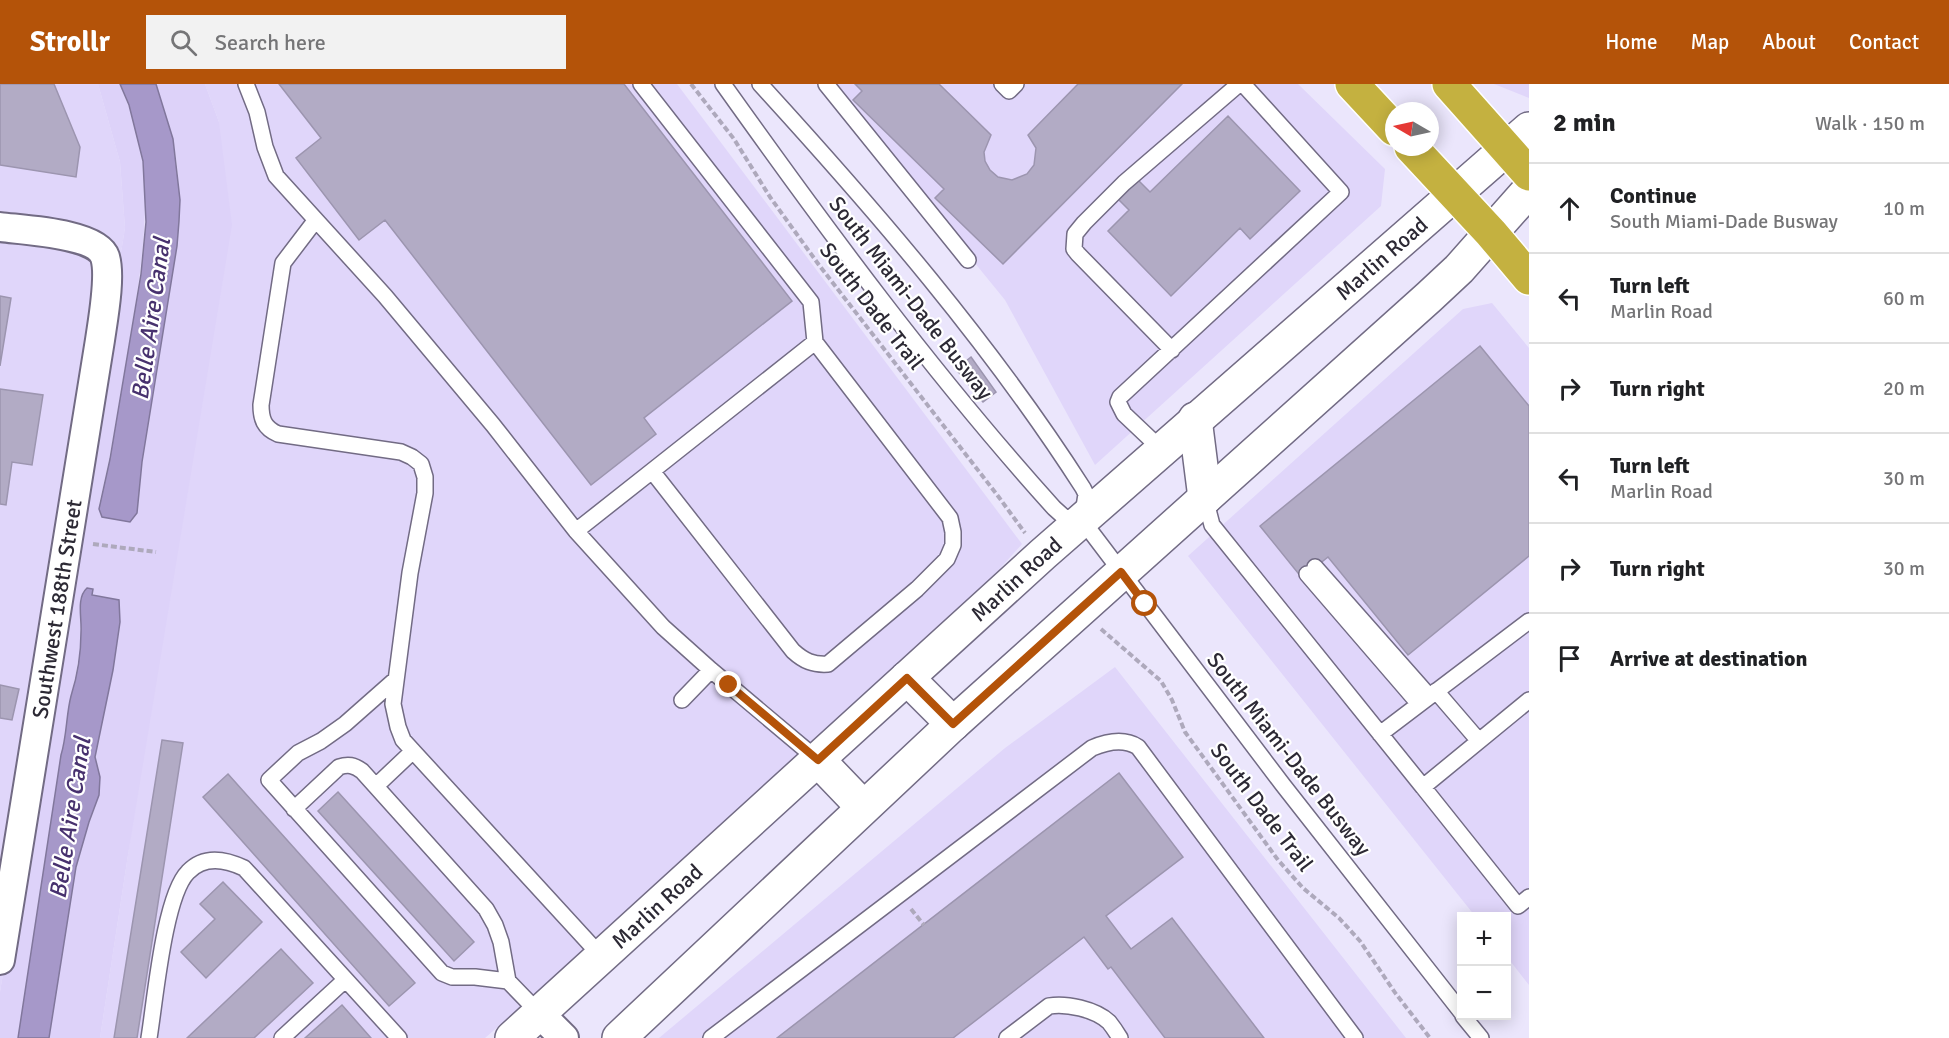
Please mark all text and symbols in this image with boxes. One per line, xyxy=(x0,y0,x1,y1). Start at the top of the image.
search box xyxy=(146,15,566,69)
text: Strollr xyxy=(30,25,110,59)
icon: search xyxy=(167,26,200,59)
text: Search here xyxy=(215,29,326,56)
text: Home xyxy=(1605,29,1658,55)
text: Map xyxy=(1691,29,1729,55)
text: About xyxy=(1762,29,1816,55)
text: Contact xyxy=(1849,29,1919,55)
north arrow xyxy=(1385,102,1439,156)
text: 2 min xyxy=(1553,107,1616,139)
text: Walk · 150 m xyxy=(1815,111,1925,136)
text: Continue xyxy=(1610,182,1697,209)
street label: South Miami-Dade Busway xyxy=(823,191,999,406)
icon: ahead xyxy=(1553,192,1586,225)
text: 10 m xyxy=(1883,196,1925,221)
text: South Miami-Dade Busway xyxy=(1610,209,1838,234)
street label: Marlin Road xyxy=(1330,211,1433,306)
water label: Belle Aire Canal xyxy=(125,234,177,402)
street label: South Dade Trail xyxy=(814,237,930,375)
text: Turn left xyxy=(1610,272,1690,299)
icon: left xyxy=(1553,282,1586,315)
text: 60 m xyxy=(1883,286,1925,311)
text: Marlin Road xyxy=(1610,299,1713,324)
icon: right xyxy=(1553,372,1586,405)
text: Turn right xyxy=(1610,375,1705,402)
text: 20 m xyxy=(1883,376,1925,401)
text: Turn left xyxy=(1610,452,1690,479)
icon: left xyxy=(1553,462,1586,495)
text: 30 m xyxy=(1883,466,1925,491)
text: Marlin Road xyxy=(1610,479,1713,504)
street label: Southwest 188th Street xyxy=(26,497,88,720)
street label: Marlin Road xyxy=(965,531,1067,627)
icon: right xyxy=(1553,552,1586,585)
text: Turn right xyxy=(1610,555,1705,582)
text: 30 m xyxy=(1883,556,1925,581)
route start xyxy=(1131,590,1157,616)
icon: arrive xyxy=(1553,642,1586,675)
text: Arrive at destination xyxy=(1610,645,1807,672)
street label: South Miami-Dade Busway xyxy=(1201,647,1377,862)
route end xyxy=(715,671,741,697)
water label: Belle Aire Canal xyxy=(42,733,98,901)
street label: South Dade Trail xyxy=(1205,737,1319,877)
street label: Marlin Road xyxy=(606,858,708,954)
map controls xyxy=(1457,912,1511,1020)
button: + xyxy=(1457,912,1511,966)
button: − xyxy=(1457,966,1511,1020)

